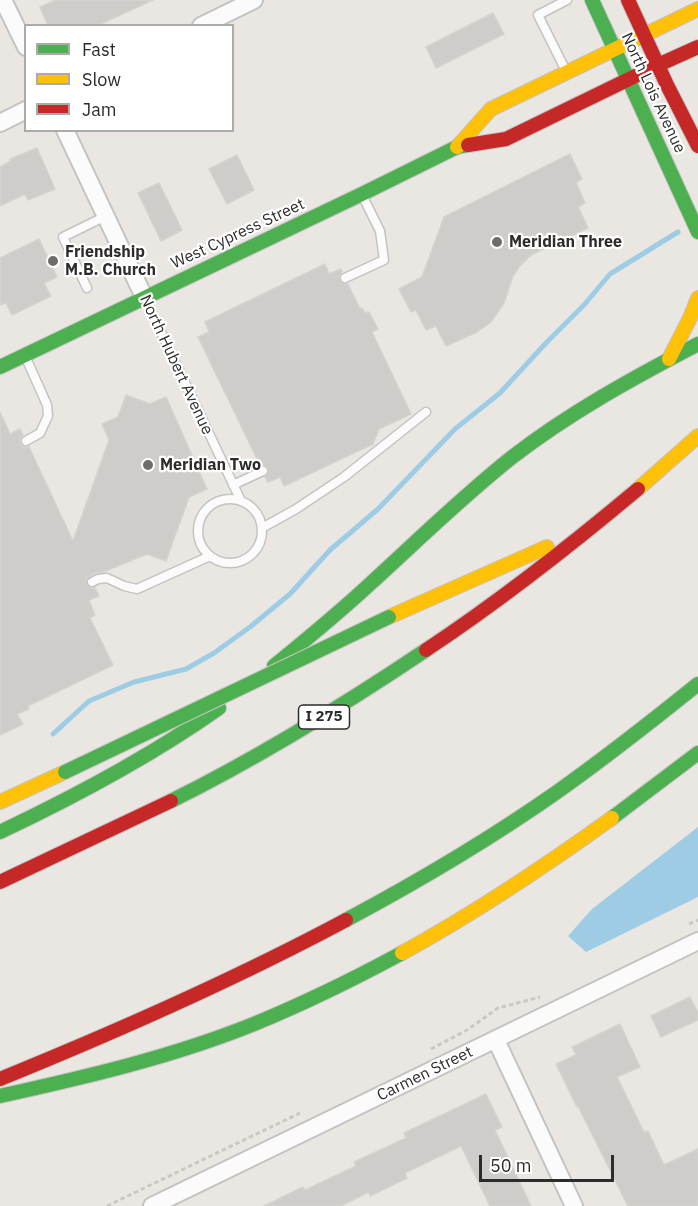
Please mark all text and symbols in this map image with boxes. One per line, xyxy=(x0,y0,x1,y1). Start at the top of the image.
legend xyxy=(24,24,234,132)
street label: North Lois Avenue xyxy=(617,30,689,156)
text: Fast xyxy=(82,38,116,61)
text: Slow xyxy=(82,68,121,91)
text: Jam xyxy=(82,98,117,121)
street label: West Cypress Street xyxy=(168,195,308,273)
place label: Meridian Three xyxy=(509,232,622,252)
marker: Meridian Three xyxy=(490,235,504,249)
place label: Friendship M.B. Church xyxy=(65,242,156,280)
marker: Friendship M.B. Church xyxy=(46,254,60,268)
street label: North Hubert Avenue xyxy=(135,292,217,438)
place label: Meridian Two xyxy=(160,455,261,475)
marker: Meridian Two xyxy=(141,458,155,472)
road number: I 275 xyxy=(298,705,350,729)
street label: Carmen Street xyxy=(374,1043,476,1105)
scale bar xyxy=(482,1143,617,1181)
text: 50 m xyxy=(490,1154,532,1177)

